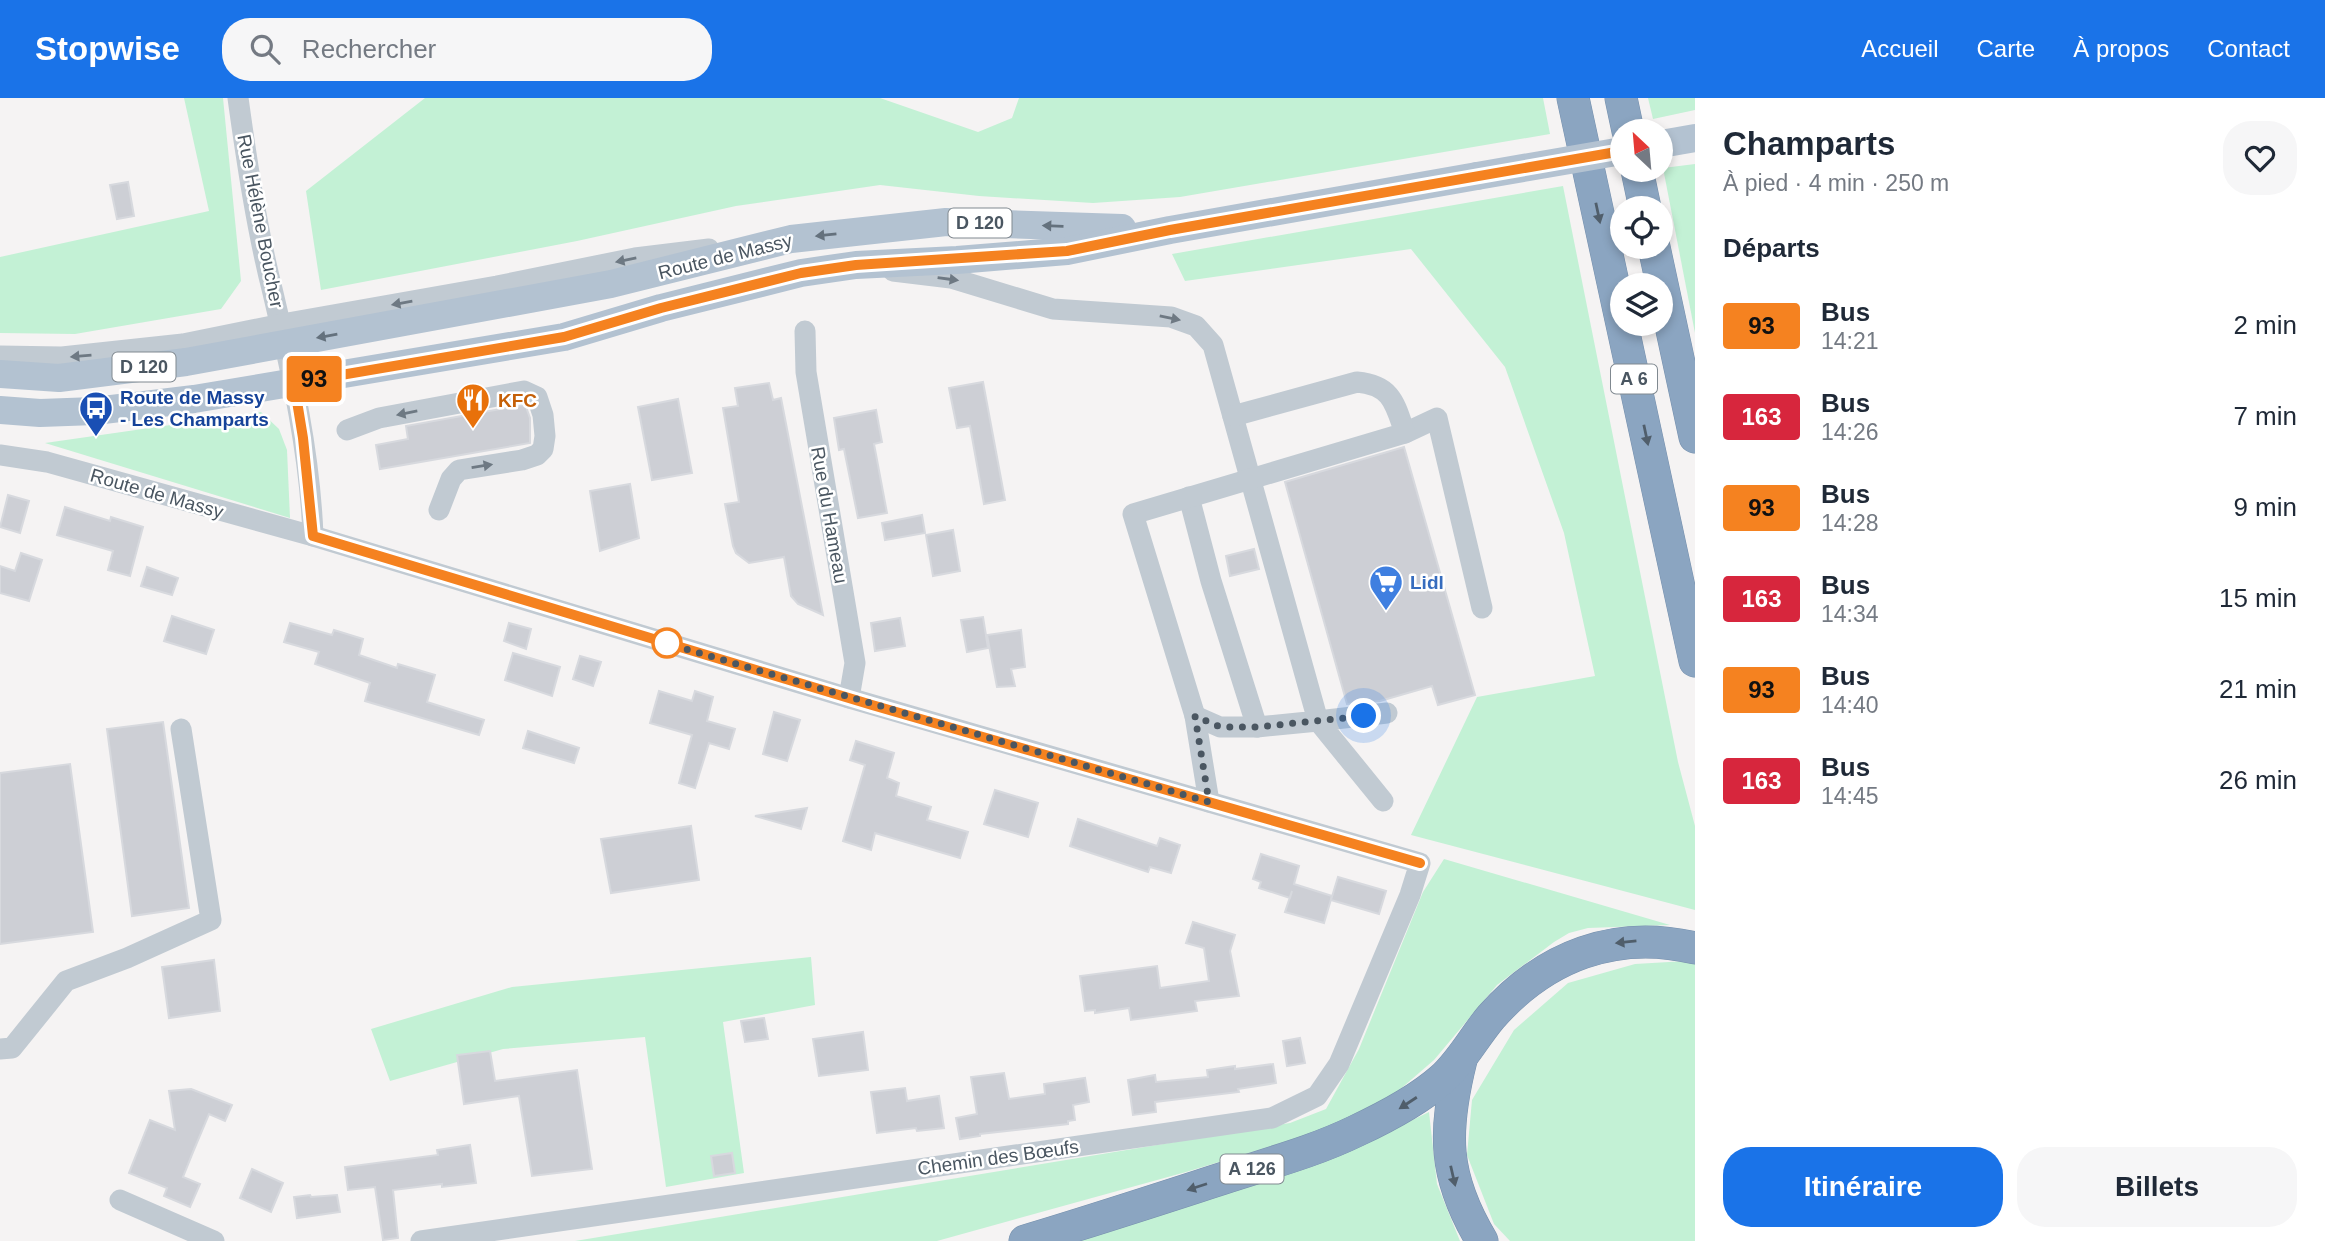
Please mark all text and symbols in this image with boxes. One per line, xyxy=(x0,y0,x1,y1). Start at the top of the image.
search box xyxy=(222,18,712,81)
text: Stopwise xyxy=(35,30,180,67)
icon: search xyxy=(246,30,284,68)
text: Rechercher xyxy=(302,34,436,64)
text: Accueil xyxy=(1861,35,1939,62)
text: Carte xyxy=(1977,35,2035,62)
text: À propos xyxy=(2073,35,2169,62)
text: Contact xyxy=(2207,35,2290,62)
north arrow xyxy=(1610,119,1673,182)
map controls xyxy=(1610,119,1673,336)
button: heart xyxy=(2223,121,2297,195)
text: Champarts xyxy=(1723,125,1895,162)
street label: Rue Hélène Boucher xyxy=(233,133,288,310)
text: À pied · 4 min · 250 m xyxy=(1723,170,1949,196)
button: locate xyxy=(1610,196,1673,259)
one-way arrow xyxy=(1593,202,1604,224)
road number: D 120 xyxy=(948,208,1012,238)
one-way arrow xyxy=(1041,220,1063,231)
street label: Route de Massy xyxy=(656,230,795,283)
one-way arrow xyxy=(815,230,837,241)
text: Départs xyxy=(1723,233,1820,263)
one-way arrow xyxy=(615,254,637,265)
button: layers xyxy=(1610,273,1673,336)
one-way arrow xyxy=(937,274,959,285)
text: Bus xyxy=(1821,297,1870,327)
one-way arrow xyxy=(391,298,413,309)
text: 2 min xyxy=(2233,310,2297,340)
text: 93 xyxy=(1748,312,1775,339)
one-way arrow xyxy=(1160,313,1182,324)
text: 14:21 xyxy=(1821,328,1879,354)
one-way arrow xyxy=(316,331,338,342)
one-way arrow xyxy=(70,351,92,362)
road number: D 120 xyxy=(113,353,176,382)
line badge: 93 xyxy=(282,356,346,402)
text: 93 xyxy=(301,365,327,392)
road number: A 6 xyxy=(1611,365,1657,394)
restaurant icon: KFC xyxy=(454,381,492,430)
place label: Route de Massy - Les Champarts xyxy=(120,387,269,430)
text: Bus xyxy=(1821,388,1870,418)
bus stop icon: Route de Massy - Les Champarts xyxy=(77,389,115,438)
place label: KFC xyxy=(498,390,537,411)
text: 7 min xyxy=(2233,401,2297,431)
text: 163 xyxy=(1741,403,1782,430)
one-way arrow xyxy=(396,407,418,418)
text: 14:26 xyxy=(1821,419,1879,445)
one-way arrow xyxy=(1641,424,1652,446)
street label: Rue du Hameau xyxy=(807,445,852,585)
one-way arrow xyxy=(471,460,493,471)
street label: Route de Massy xyxy=(88,464,226,523)
text: Bus xyxy=(1821,479,1870,509)
text: 9 min xyxy=(2233,492,2297,522)
text: 93 xyxy=(1748,494,1775,521)
text: 14:28 xyxy=(1821,510,1879,536)
supermarket icon: Lidl xyxy=(1367,563,1405,612)
text: Bus xyxy=(1821,570,1870,600)
place label: Lidl xyxy=(1410,572,1444,593)
text: 15 min xyxy=(2219,583,2297,613)
text: 163 xyxy=(1741,585,1782,612)
text: 14:34 xyxy=(1821,601,1879,627)
unlabelled marker xyxy=(652,628,682,658)
text: Bus xyxy=(1821,661,1870,691)
text: 21 min xyxy=(2219,674,2297,704)
text: 93 xyxy=(1748,676,1775,703)
text: 14:40 xyxy=(1821,692,1879,718)
your location xyxy=(1346,698,1381,733)
text: Bus xyxy=(1821,752,1870,782)
text: 26 min xyxy=(2219,765,2297,795)
text: 163 xyxy=(1741,767,1782,794)
text: 14:45 xyxy=(1821,783,1879,809)
one-way arrow xyxy=(1614,937,1636,948)
one-way arrow xyxy=(1398,1096,1418,1109)
street label: Chemin des Bœufs xyxy=(916,1136,1080,1179)
button: Itinéraire xyxy=(1723,1147,2003,1227)
button: Billets xyxy=(2017,1147,2297,1227)
road number: A 126 xyxy=(1220,1154,1284,1184)
one-way arrow xyxy=(1448,1165,1459,1187)
one-way arrow xyxy=(1187,1182,1208,1193)

